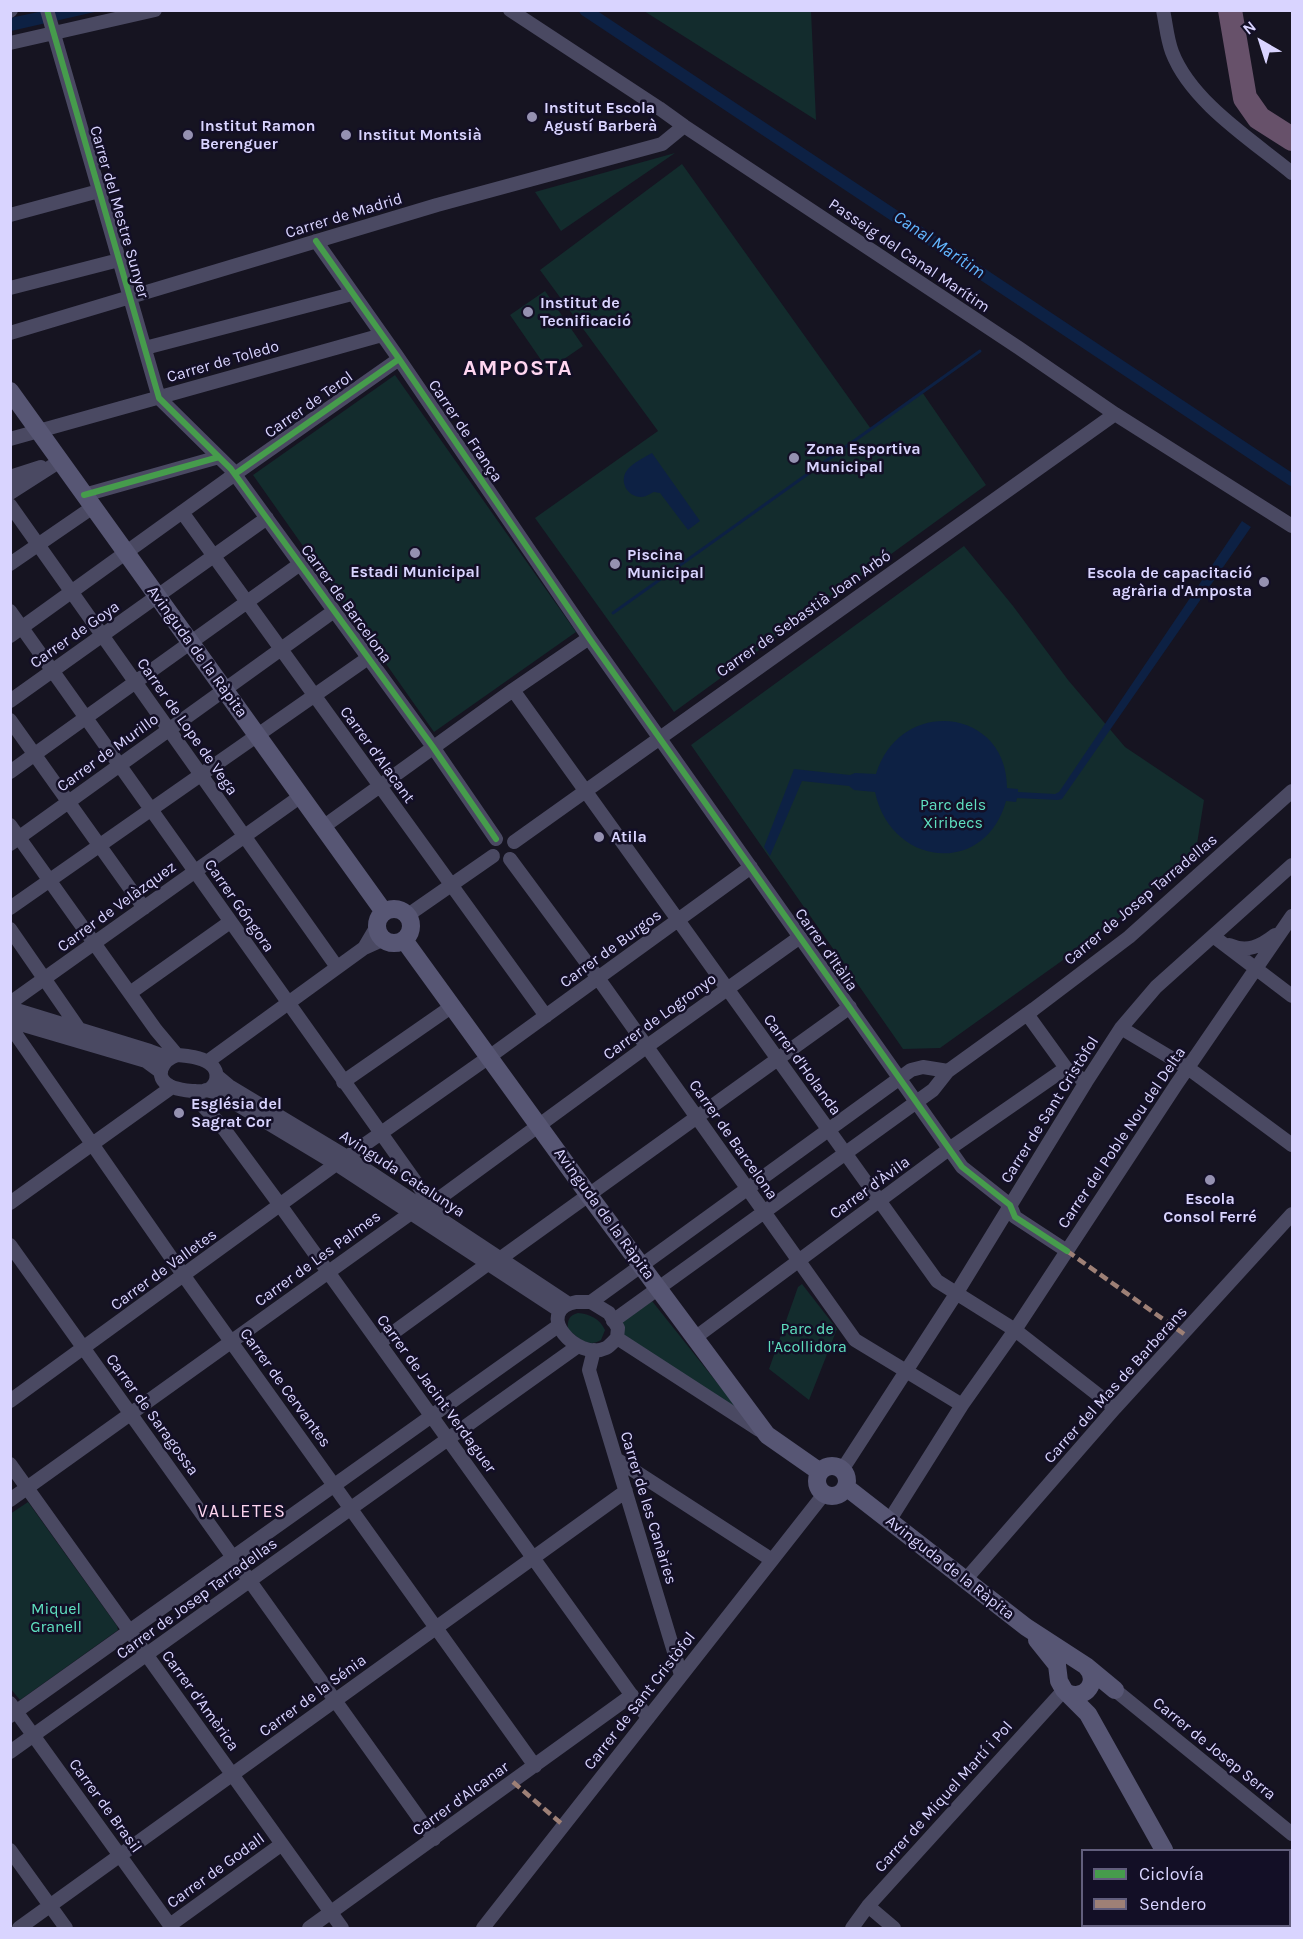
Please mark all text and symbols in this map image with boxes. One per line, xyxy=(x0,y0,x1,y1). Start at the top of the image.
north arrow xyxy=(1231,12,1291,72)
text: N xyxy=(1239,17,1260,39)
place label: Institut Escola Agustí Barberà xyxy=(544,98,657,136)
marker: Institut Escola Agustí Barberà xyxy=(525,110,539,124)
place label: Institut Ramon Berenguer xyxy=(200,116,315,154)
street label: Carrer del Mestre Sunyer xyxy=(85,124,153,300)
place label: Institut Montsià xyxy=(358,125,482,145)
marker: Institut Ramon Berenguer xyxy=(181,128,195,142)
marker: Institut Montsià xyxy=(339,128,353,142)
street label: Carrer de Madrid xyxy=(283,189,405,243)
street label: Passeig del Canal Marítim xyxy=(825,195,993,317)
water label: Canal Marítim xyxy=(889,206,989,284)
place label: Institut de Tecnificació xyxy=(540,293,631,331)
marker: Institut de Tecnificació xyxy=(521,305,535,319)
street label: Carrer de Toledo xyxy=(165,337,281,387)
district label: AMPOSTA xyxy=(463,356,573,382)
street label: Carrer de Terol xyxy=(261,367,357,443)
street label: Carrer de França xyxy=(424,376,506,486)
place label: Zona Esportiva Municipal xyxy=(806,439,921,477)
marker: Zona Esportiva Municipal xyxy=(787,451,801,465)
street label: Carrer de Barcelona xyxy=(296,541,396,667)
place label: Piscina Municipal xyxy=(627,545,704,583)
marker: Estadi Municipal xyxy=(408,546,422,560)
street label: Carrer de Sebastià Joan Arbó xyxy=(713,546,895,682)
marker: Piscina Municipal xyxy=(608,557,622,571)
place label: Estadi Municipal xyxy=(350,562,480,582)
place label: Escola de capacitació agrària d'Amposta xyxy=(1087,563,1252,601)
marker: Escola de capacitació agrària d'Amposta xyxy=(1257,575,1271,589)
street label: Avinguda de la Ràpita xyxy=(143,582,251,722)
street label: Carrer de Goya xyxy=(27,597,123,673)
street label: Carrer de Lope de Vega xyxy=(132,655,242,799)
street label: Carrer d'Alacant xyxy=(335,703,419,807)
street label: Carrer de Murillo xyxy=(53,710,163,796)
park label: Parc dels Xiribecs xyxy=(920,795,986,833)
place label: Atila xyxy=(611,827,647,847)
marker: Atila xyxy=(592,830,606,844)
street label: Carrer de Josep Tarradellas xyxy=(1060,830,1222,970)
street label: Carrer Góngora xyxy=(200,856,278,956)
street label: Carrer de Velàzquez xyxy=(54,858,180,956)
street label: Carrer d'Itàlia xyxy=(790,905,862,995)
street label: Carrer de Burgos xyxy=(556,906,666,992)
street label: Carrer de Logronyo xyxy=(600,970,720,1064)
street label: Carrer d'Holanda xyxy=(759,1011,845,1119)
street label: Carrer de Sant Cristòfol xyxy=(997,1033,1103,1187)
street label: Carrer del Poble Nou del Delta xyxy=(1054,1044,1190,1232)
street label: Carrer de Barcelona xyxy=(684,1076,782,1204)
place label: Església del Sagrat Cor xyxy=(191,1094,282,1132)
marker: Església del Sagrat Cor xyxy=(172,1106,186,1120)
street label: Avinguda Catalunya xyxy=(336,1126,468,1222)
street label: Avinguda de la Ràpita xyxy=(550,1144,658,1284)
street label: Carrer d'Àvila xyxy=(826,1152,914,1224)
marker: Escola Consol Ferré xyxy=(1203,1173,1217,1187)
place label: Escola Consol Ferré xyxy=(1163,1189,1257,1227)
street label: Carrer de Les Palmes xyxy=(251,1207,385,1311)
street label: Carrer de Valletes xyxy=(107,1225,221,1315)
street label: Carrer del Mas de Barberans xyxy=(1040,1302,1192,1468)
street label: Carrer de Jacint Verdaguer xyxy=(372,1311,500,1477)
park label: Parc de l'Acollidora xyxy=(767,1319,847,1357)
street label: Carrer de Cervantes xyxy=(235,1325,335,1451)
street label: Carrer de Saragossa xyxy=(101,1350,203,1480)
street label: Carrer de les Canàries xyxy=(616,1429,680,1587)
district label: VALLETES xyxy=(198,1501,286,1523)
street label: Avinguda de la Ràpita xyxy=(882,1512,1018,1624)
street label: Carrer de Josep Tarradellas xyxy=(113,1534,281,1664)
park label: Miquel Granell xyxy=(30,1599,82,1637)
street label: Carrer de Sant Cristòfol xyxy=(580,1628,700,1774)
street label: Carrer d'Amèrica xyxy=(157,1647,243,1755)
street label: Carrer de la Sénia xyxy=(256,1651,370,1741)
street label: Carrer de Josep Serra xyxy=(1149,1693,1279,1805)
street label: Carrer de Miquel Martí i Pol xyxy=(871,1717,1017,1877)
street label: Carrer de Brasil xyxy=(64,1755,146,1857)
street label: Carrer d'Alcanar xyxy=(409,1758,513,1840)
street label: Carrer de Godall xyxy=(164,1829,268,1913)
legend xyxy=(1081,1849,1291,1927)
text: Ciclovía xyxy=(1139,1863,1204,1885)
text: Sendero xyxy=(1139,1893,1206,1915)

